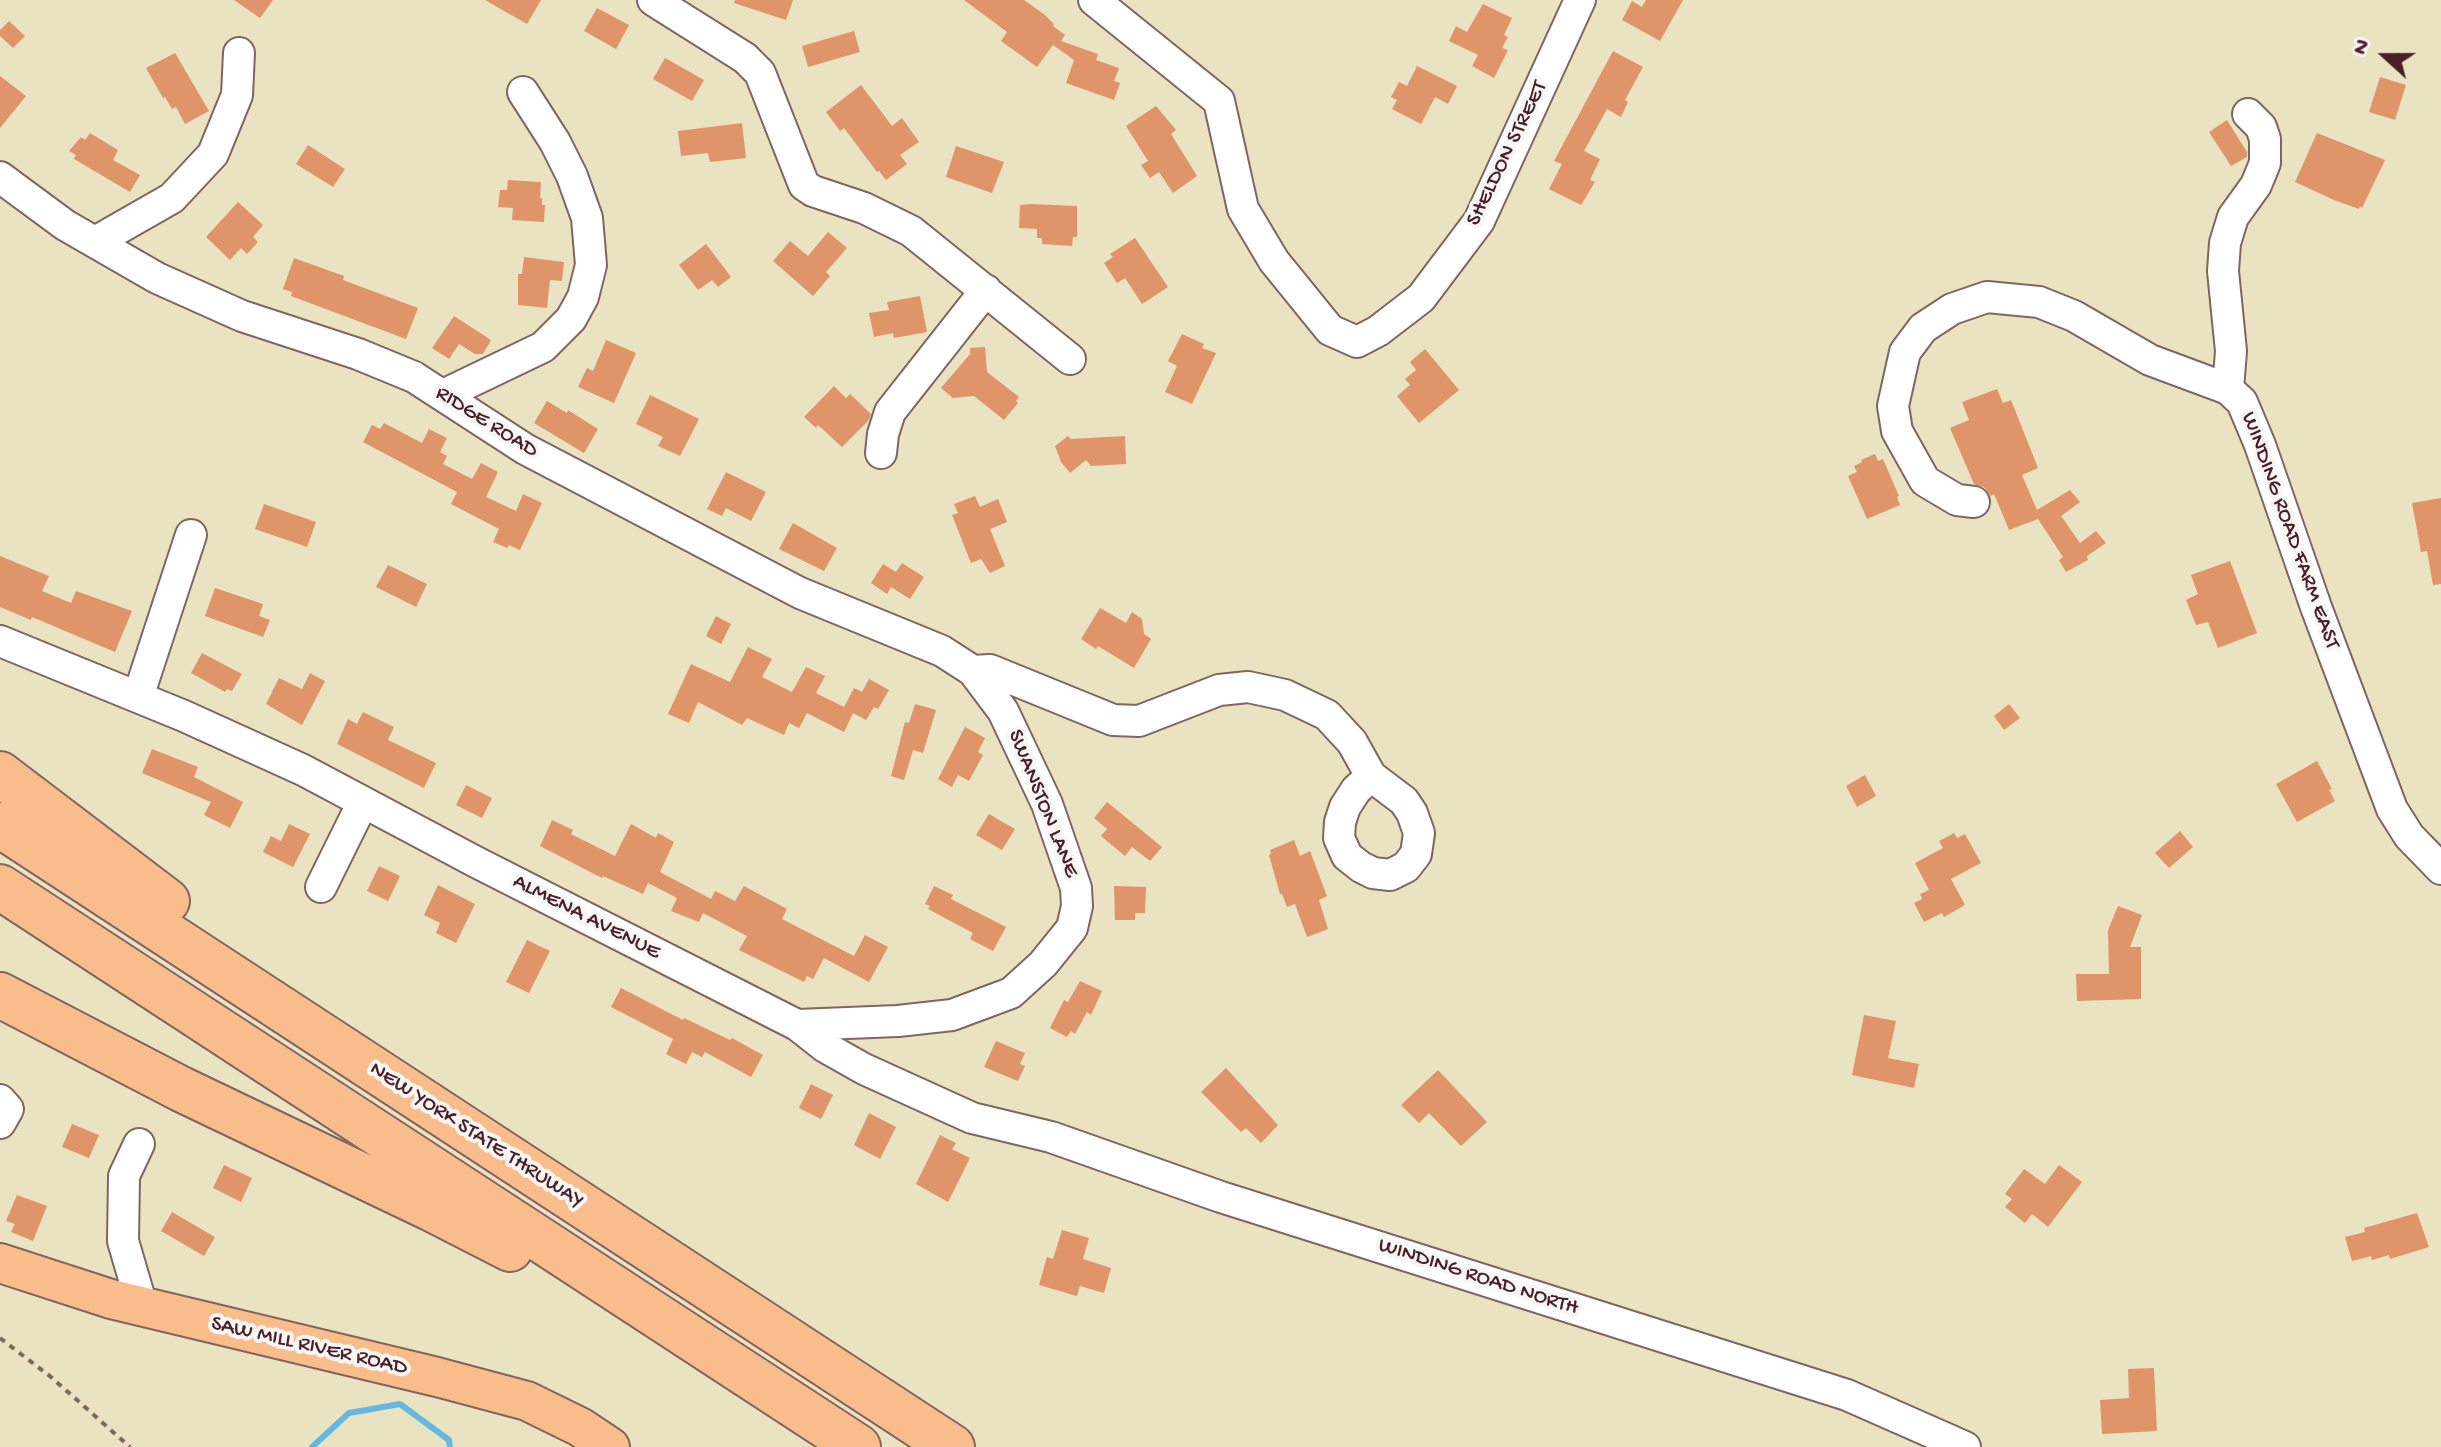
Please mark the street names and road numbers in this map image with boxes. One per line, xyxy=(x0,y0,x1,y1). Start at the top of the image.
street label: SHELDON STREET xyxy=(1462,77,1554,231)
street label: RIDGE ROAD xyxy=(430,381,542,465)
street label: WINDING ROAD FARM EAST xyxy=(2234,409,2344,653)
street label: SWANSTON LANE xyxy=(1000,726,1084,882)
street label: ALMENA AVENUE xyxy=(508,869,664,967)
street label: NEW YORK STATE THRUWAY xyxy=(364,1057,588,1215)
street label: WINDING ROAD NORTH xyxy=(1375,1233,1581,1323)
street label: SAW MILL RIVER ROAD xyxy=(208,1312,410,1382)

